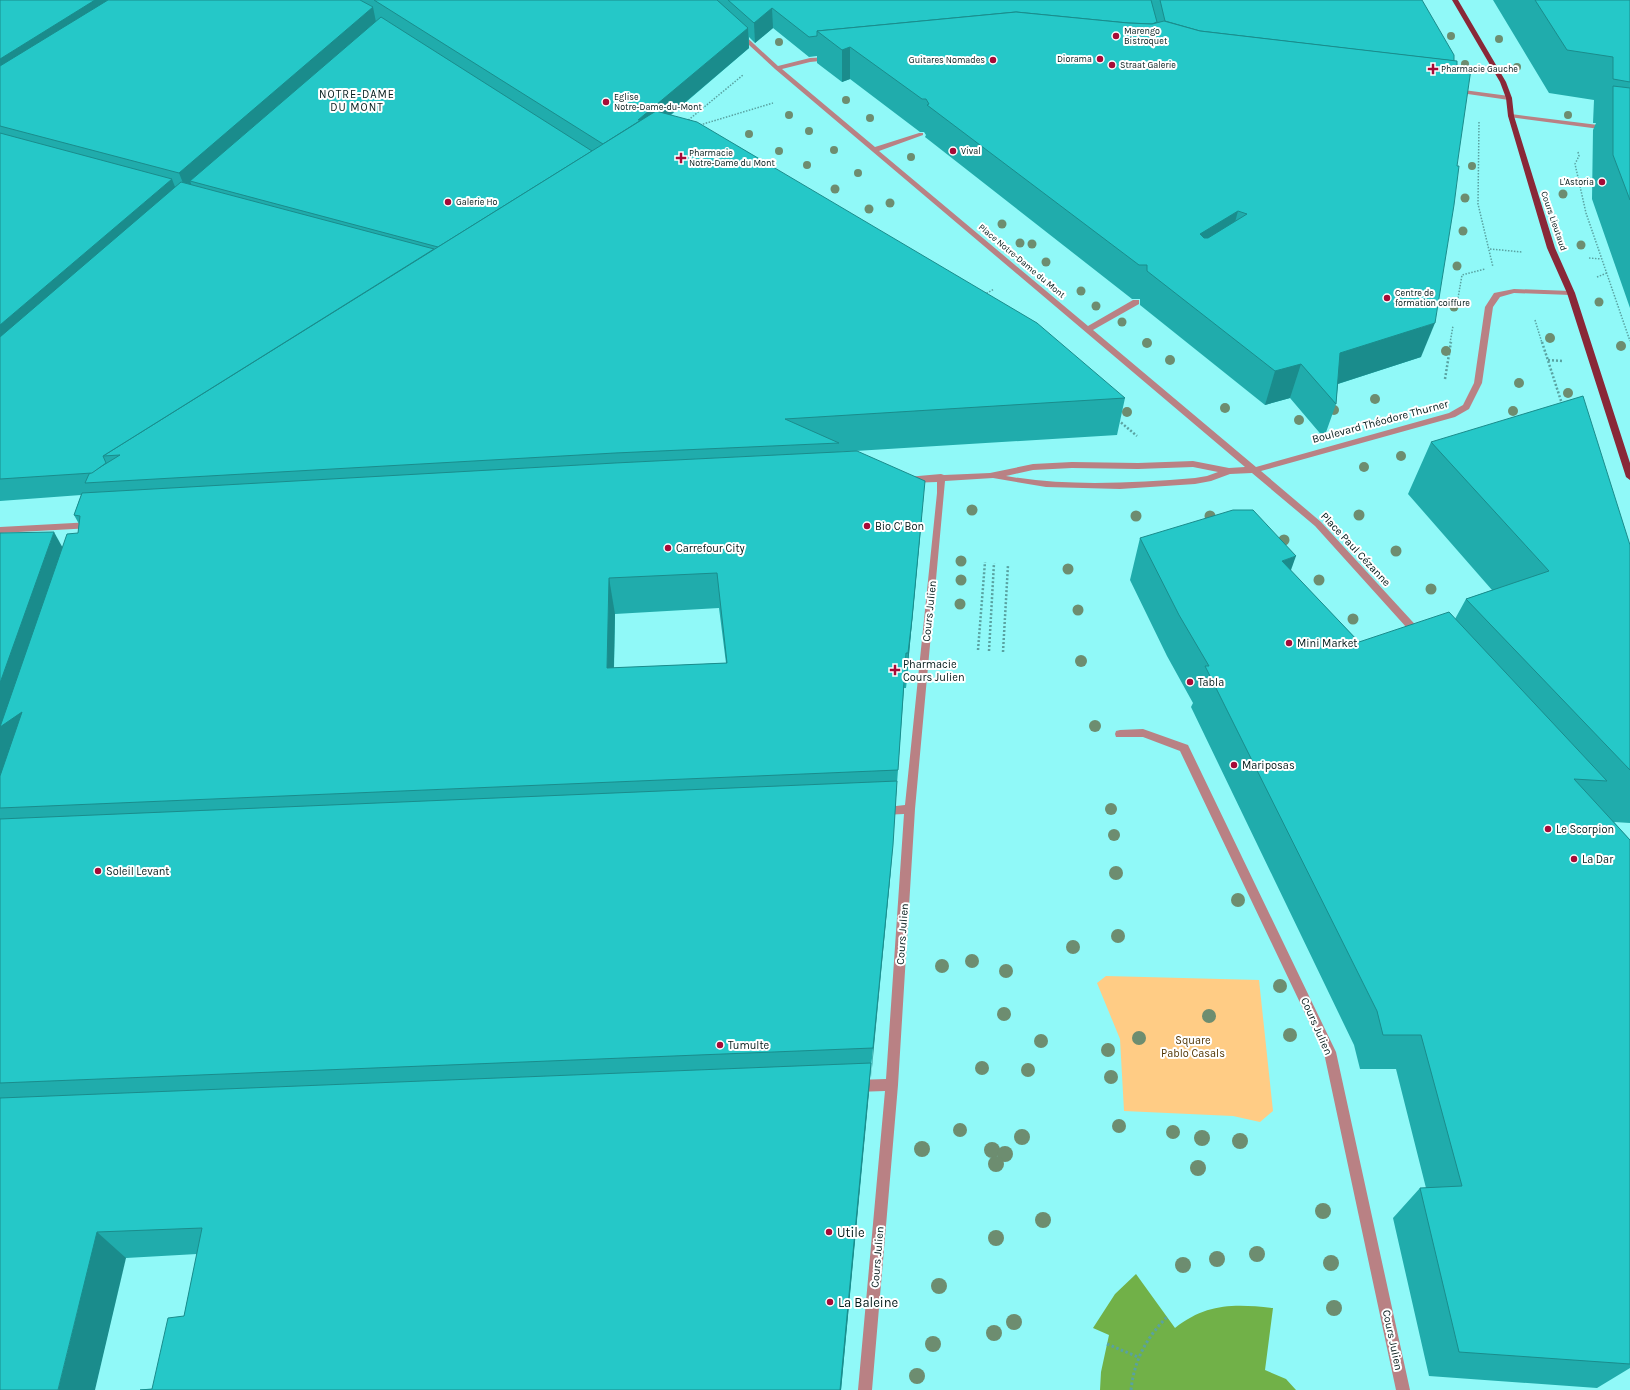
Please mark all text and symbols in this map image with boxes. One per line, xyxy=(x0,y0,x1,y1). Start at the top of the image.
place label: Marengo Bistroquet xyxy=(1124,26,1168,47)
marker: Marengo Bistroquet xyxy=(1111,31,1121,41)
place label: Diorama xyxy=(1057,54,1092,64)
marker: Diorama xyxy=(1095,54,1105,64)
place label: Guitares Nomades xyxy=(909,55,985,65)
marker: Guitares Nomades xyxy=(988,55,998,65)
marker: Straat Galerie xyxy=(1107,60,1117,70)
place label: Straat Galerie xyxy=(1120,60,1176,70)
marker: Pharmacie Gauche xyxy=(1428,64,1438,74)
place label: Pharmacie Gauche xyxy=(1441,64,1518,74)
district label: NOTRE-DAME DU MONT xyxy=(319,88,395,114)
place label: Eglise Notre-Dame-du-Mont xyxy=(614,92,702,112)
marker: Eglise Notre-Dame-du-Mont xyxy=(601,97,611,107)
marker: Vival xyxy=(948,146,958,156)
place label: Vival xyxy=(961,146,981,156)
place label: Pharmacie Notre-Dame du Mont xyxy=(689,148,775,168)
marker: Pharmacie Notre-Dame du Mont xyxy=(676,153,686,163)
place label: L'Astoria xyxy=(1559,177,1594,187)
marker: L'Astoria xyxy=(1597,177,1607,187)
street label: Cours Lieutaud xyxy=(1539,190,1569,252)
marker: Galerie Ho xyxy=(443,197,453,207)
place label: Galerie Ho xyxy=(456,197,498,207)
street label: Place Notre-Dame du Mont xyxy=(977,222,1068,300)
place label: Centre de formation coiffure xyxy=(1395,288,1470,308)
marker: Centre de formation coiffure xyxy=(1382,293,1392,303)
street label: Boulevard Théodore Thurner xyxy=(1311,397,1450,446)
street label: Place Paul Cézanne xyxy=(1318,510,1393,589)
place label: Bio C' Bon xyxy=(875,520,924,533)
marker: Bio C' Bon xyxy=(862,521,872,531)
place label: Carrefour City xyxy=(676,542,745,555)
marker: Carrefour City xyxy=(663,543,673,553)
street label: Cours Julien xyxy=(920,580,939,642)
place label: Mini Market xyxy=(1297,637,1357,650)
marker: Mini Market xyxy=(1284,638,1294,648)
place label: Pharmacie Cours Julien xyxy=(903,658,965,684)
marker: Pharmacie Cours Julien xyxy=(890,665,900,675)
place label: Tabla xyxy=(1198,676,1224,689)
marker: Tabla xyxy=(1185,677,1195,687)
place label: Mariposas xyxy=(1242,759,1295,772)
marker: Mariposas xyxy=(1229,760,1239,770)
place label: Le Scorpion xyxy=(1556,823,1614,836)
marker: Le Scorpion xyxy=(1543,824,1553,834)
place label: La Dar xyxy=(1582,853,1613,866)
marker: La Dar xyxy=(1569,854,1579,864)
place label: Soleil Levant xyxy=(106,865,170,878)
marker: Soleil Levant xyxy=(93,866,103,876)
street label: Cours Julien xyxy=(894,903,911,965)
street label: Cours Julien xyxy=(1298,995,1335,1057)
park label: Square Pablo Casals xyxy=(1161,1034,1225,1060)
place label: Tumulte xyxy=(728,1039,770,1052)
marker: Tumulte xyxy=(715,1040,725,1050)
place label: Utile xyxy=(837,1225,865,1240)
street label: Cours Julien xyxy=(868,1226,887,1288)
marker: Utile xyxy=(824,1227,834,1237)
place label: La Baleine xyxy=(838,1295,899,1310)
marker: La Baleine xyxy=(825,1297,835,1307)
street label: Cours Julien xyxy=(1380,1309,1405,1372)

